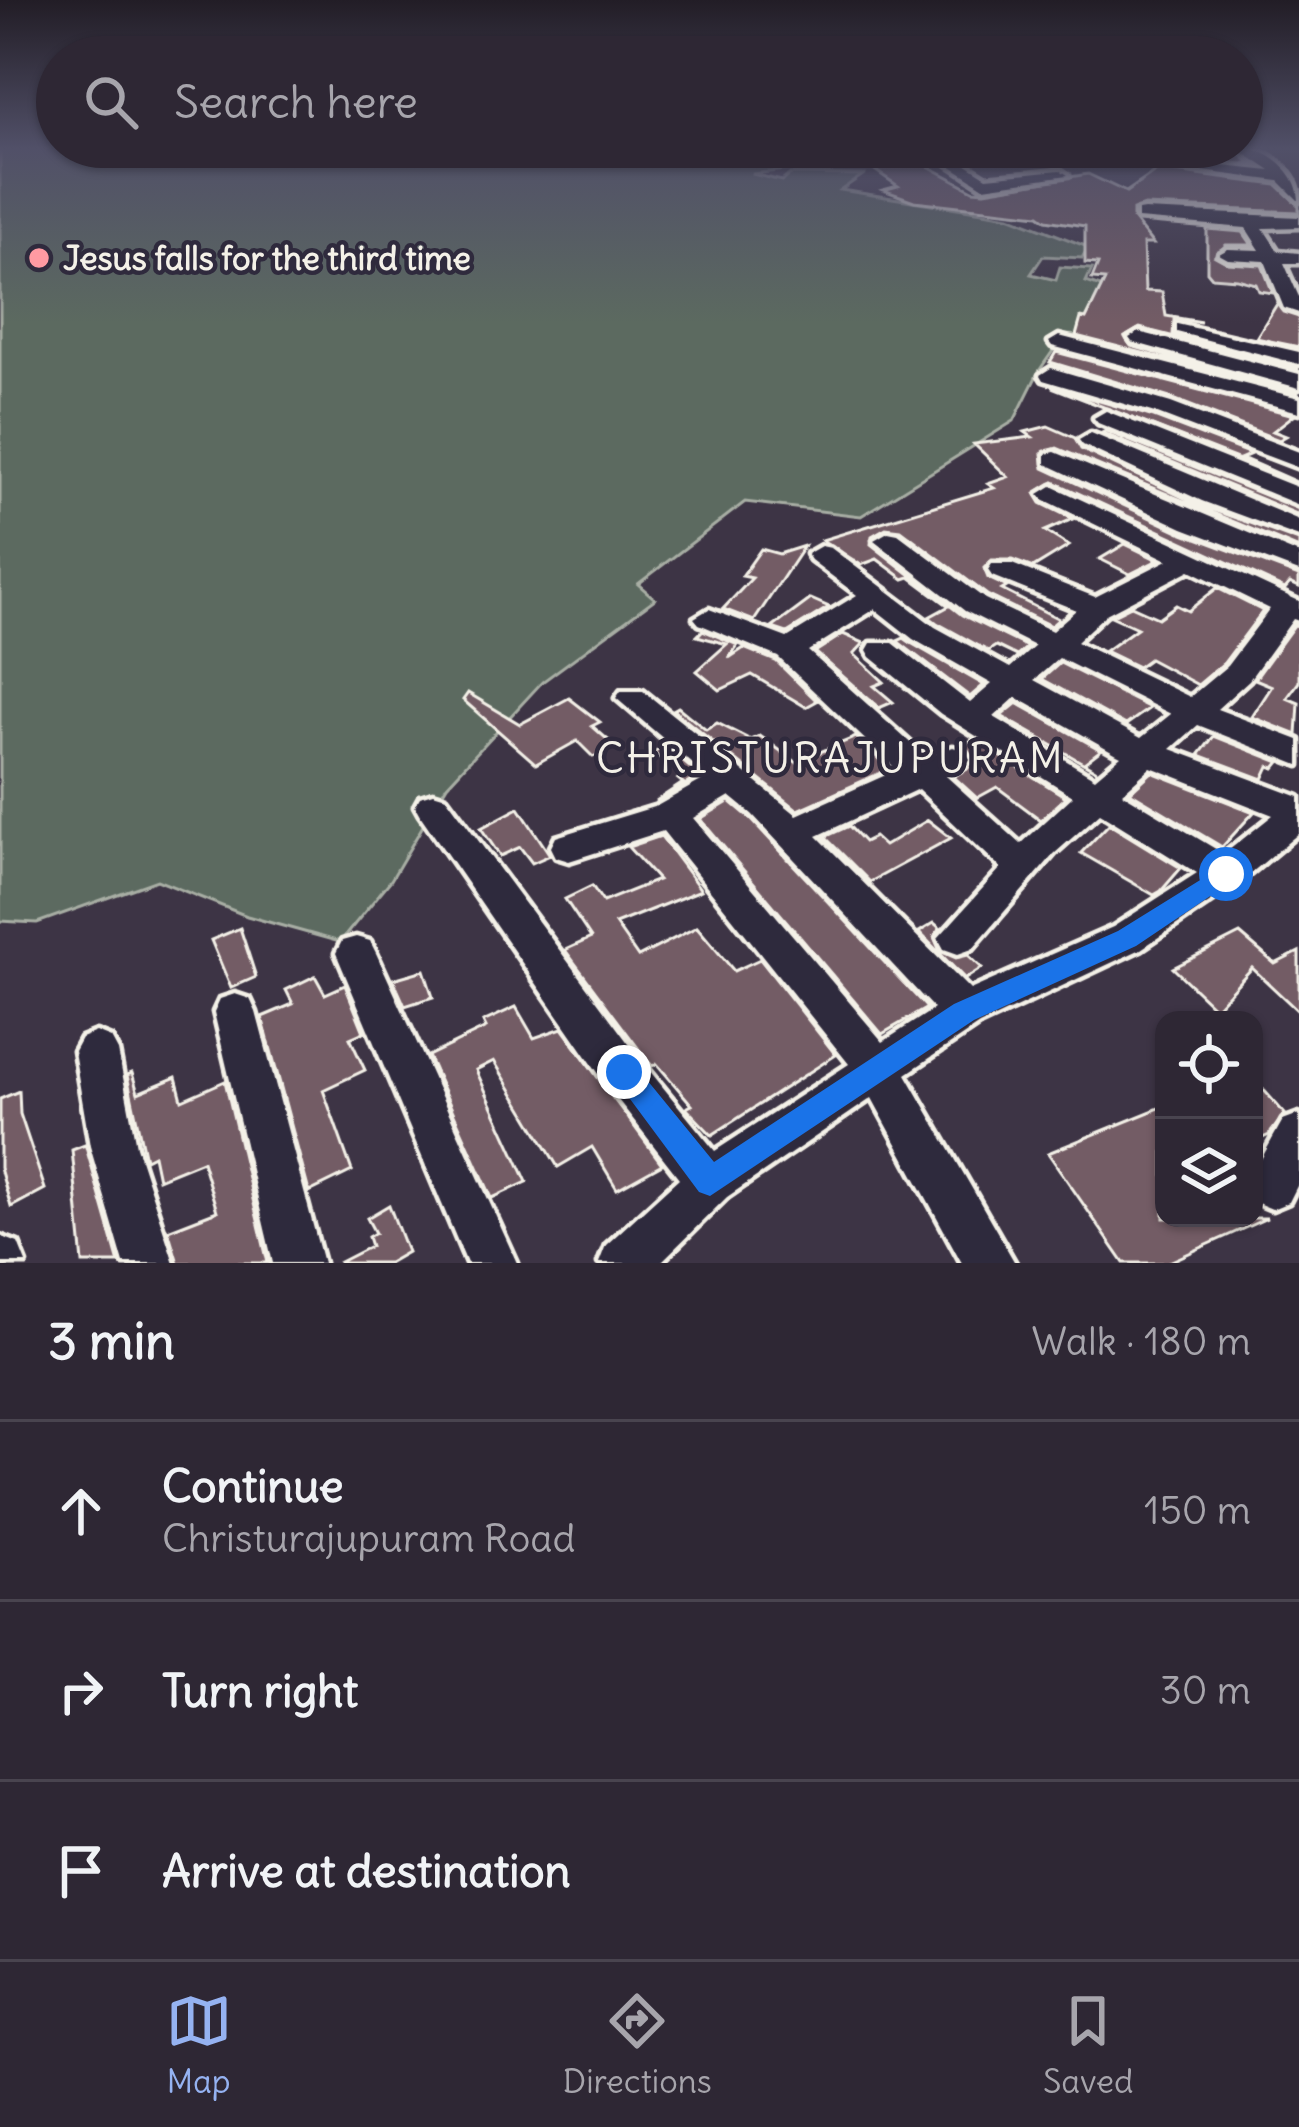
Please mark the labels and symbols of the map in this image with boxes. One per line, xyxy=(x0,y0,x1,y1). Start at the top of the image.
place label: Jesus falls for the third time xyxy=(63,237,471,279)
marker: Jesus falls for the third time xyxy=(26,245,52,271)
district label: CHRISTURAJUPURAM xyxy=(596,732,1066,784)
route start xyxy=(1199,847,1253,901)
route end xyxy=(597,1045,651,1099)

